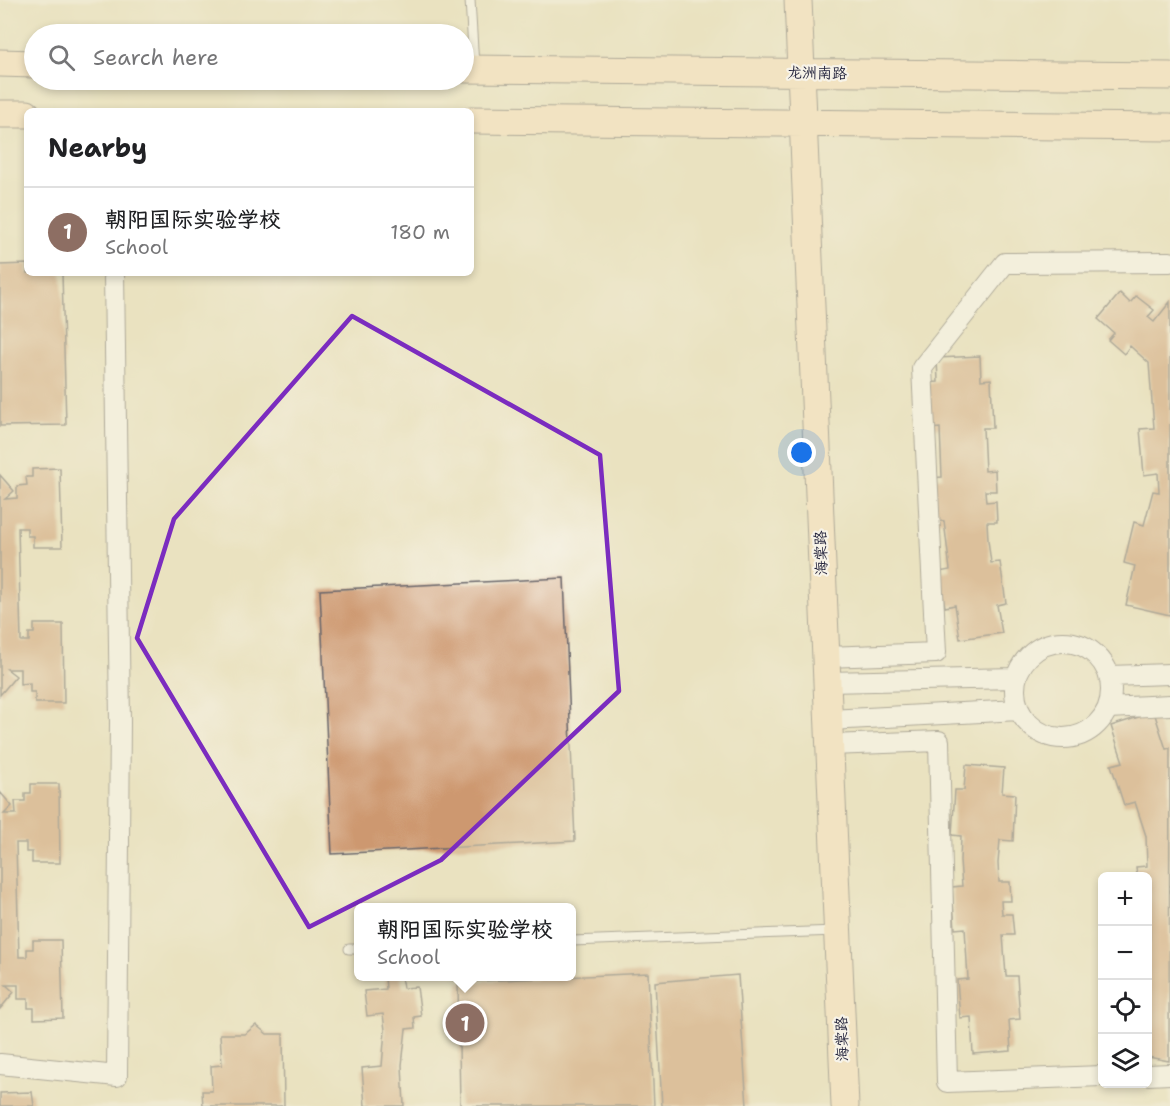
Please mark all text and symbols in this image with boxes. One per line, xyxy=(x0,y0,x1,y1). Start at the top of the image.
search box xyxy=(24,24,474,90)
icon: search xyxy=(45,41,78,74)
text: Search here xyxy=(93,43,219,72)
street label: 龙洲南路 xyxy=(787,62,847,84)
text: Nearby xyxy=(48,130,147,165)
text: 朝阳国际实验学校 xyxy=(105,205,281,234)
text: 1 xyxy=(63,219,72,245)
text: 180 m xyxy=(390,219,450,245)
text: School xyxy=(105,234,168,260)
your location xyxy=(787,438,816,467)
street label: 海棠路 xyxy=(810,530,832,576)
map controls xyxy=(1098,872,1152,1088)
button: + xyxy=(1098,872,1152,926)
popup xyxy=(354,903,576,981)
text: 朝阳国际实验学校 xyxy=(377,915,553,944)
button: − xyxy=(1098,926,1152,980)
text: School xyxy=(377,944,440,970)
button: locate xyxy=(1098,980,1152,1034)
pin: 1 xyxy=(446,1000,484,1046)
street label: 海棠路 xyxy=(831,1016,853,1062)
button: layers xyxy=(1098,1034,1152,1088)

